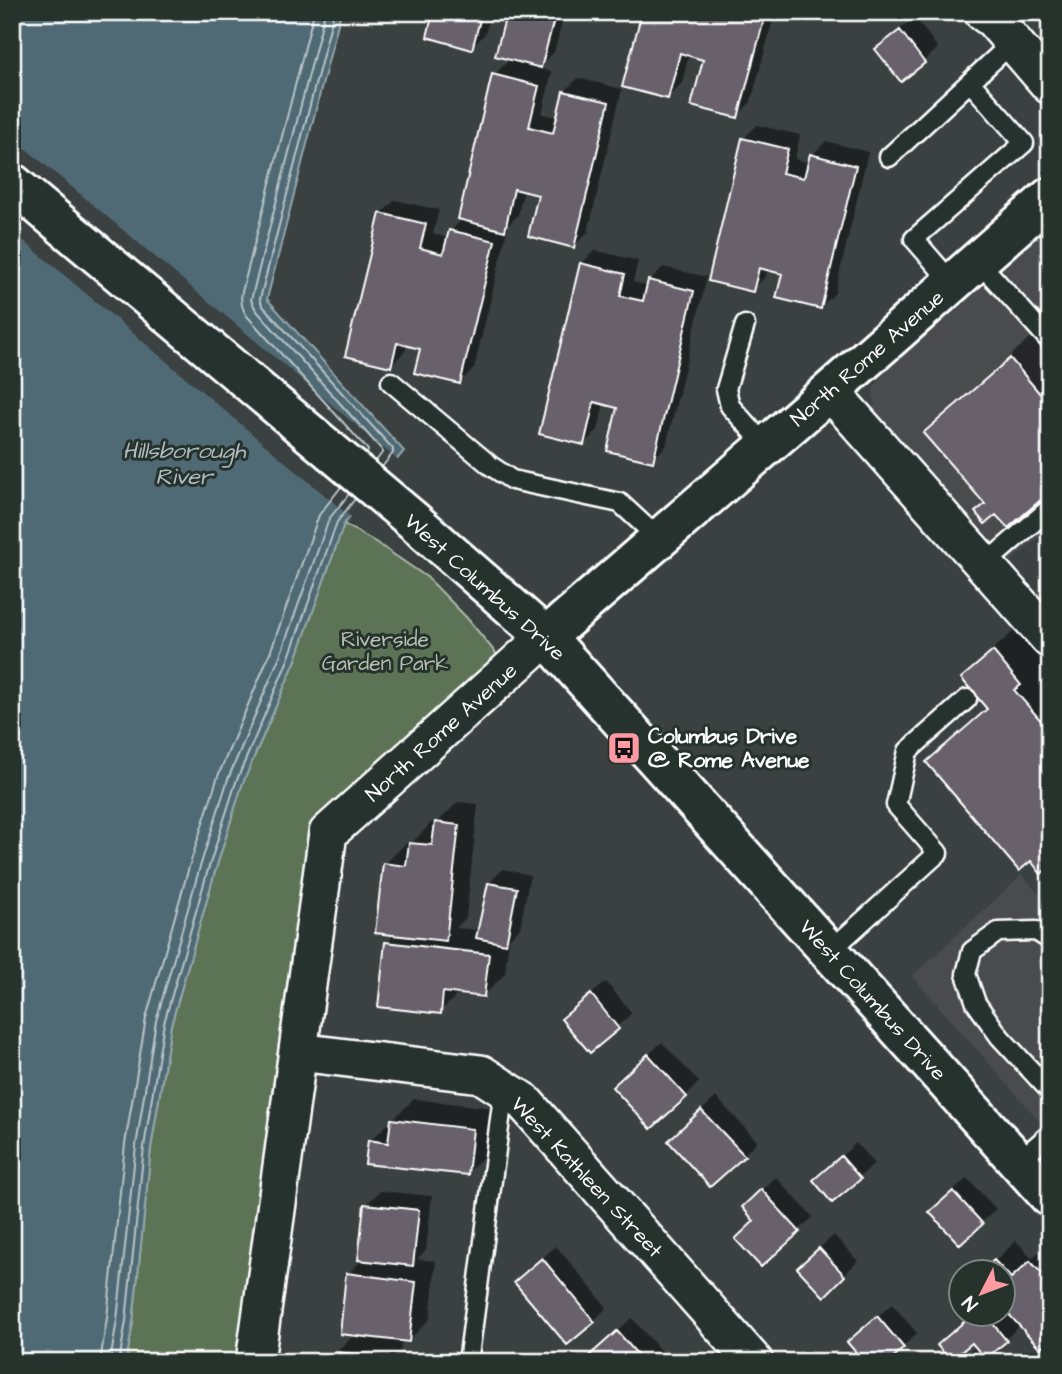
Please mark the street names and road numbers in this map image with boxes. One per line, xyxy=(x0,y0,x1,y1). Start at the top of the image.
street label: North Rome Avenue xyxy=(784,283,950,433)
street label: West Columbus Drive xyxy=(398,507,572,668)
street label: North Rome Avenue xyxy=(359,656,523,808)
street label: West Columbus Drive xyxy=(792,913,953,1087)
street label: West Kathleen Street xyxy=(504,1090,669,1265)

